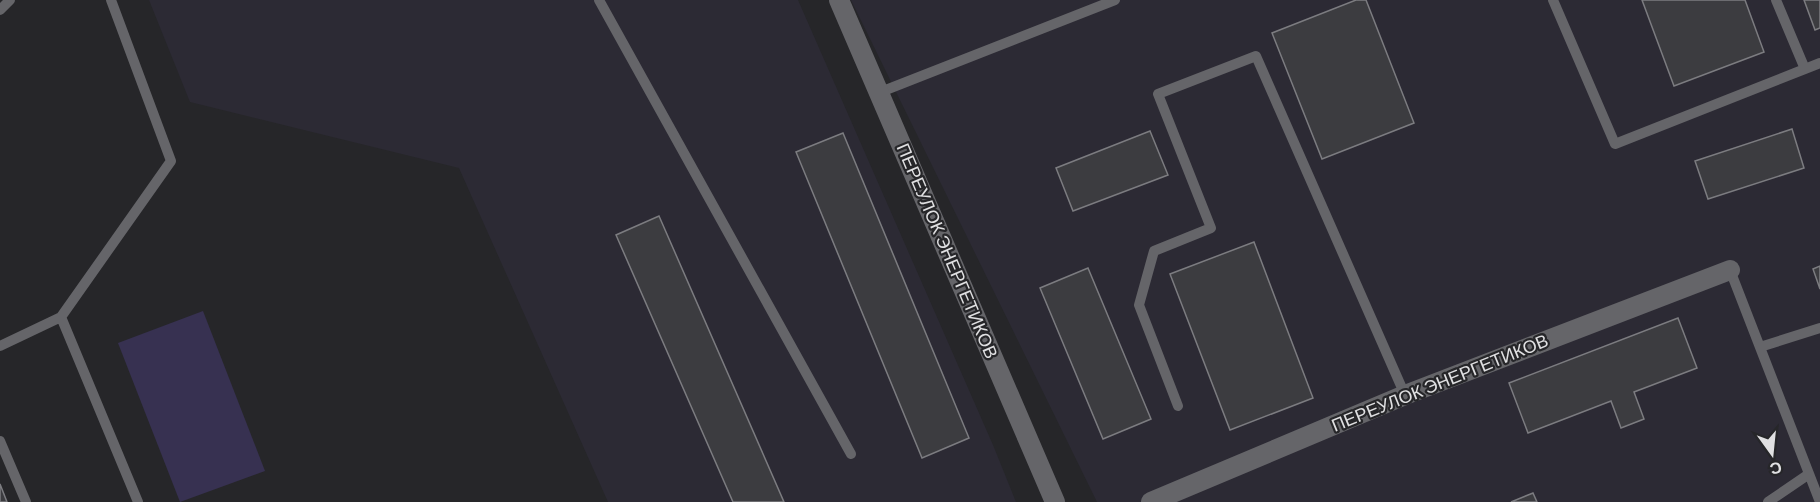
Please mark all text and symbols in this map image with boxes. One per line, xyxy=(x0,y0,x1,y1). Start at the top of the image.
street label: ПЕРЕУЛОК ЭНЕРГЕТИКОВ xyxy=(893,140,1003,362)
street label: ПЕРЕУЛОК ЭНЕРГЕТИКОВ xyxy=(1328,328,1551,436)
north arrow xyxy=(1742,424,1802,484)
text: С xyxy=(1768,458,1784,480)

